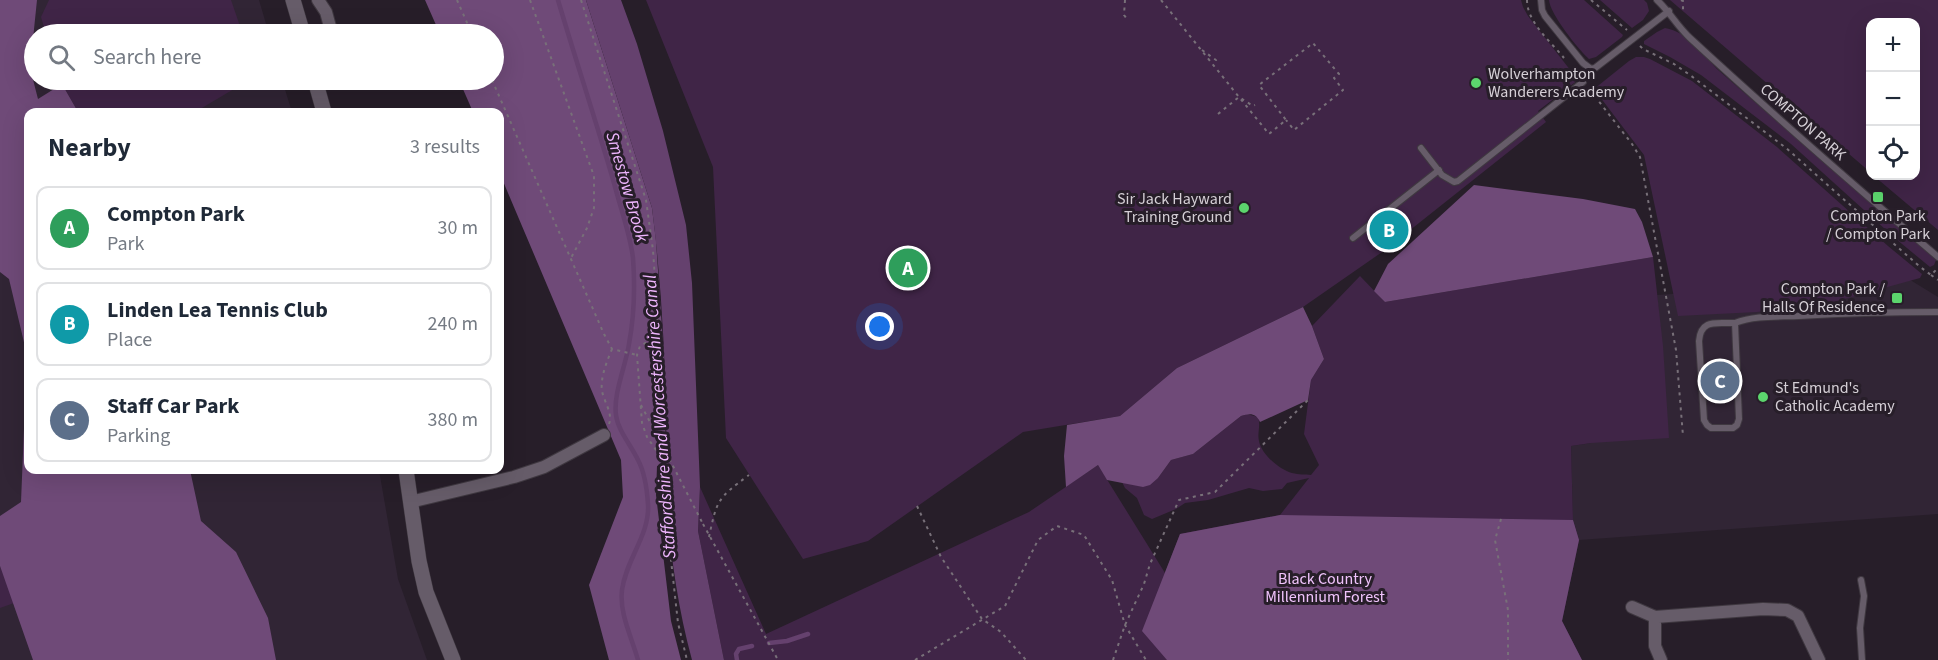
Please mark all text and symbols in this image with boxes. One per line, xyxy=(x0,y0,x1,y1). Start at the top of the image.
map controls xyxy=(1866,18,1920,180)
button: + xyxy=(1866,18,1920,72)
search box xyxy=(24,24,504,90)
icon: search xyxy=(45,41,78,74)
text: Search here xyxy=(93,41,201,73)
place label: Wolverhampton Wanderers Academy xyxy=(1488,63,1625,103)
button: − xyxy=(1866,72,1920,126)
marker: Wolverhampton Wanderers Academy xyxy=(1469,76,1483,90)
street label: COMPTON PARK xyxy=(1755,78,1851,166)
button: locate xyxy=(1866,126,1920,180)
text: Nearby xyxy=(48,129,131,166)
water label: Smestow Brook xyxy=(599,129,655,246)
text: 3 results xyxy=(410,133,480,161)
place label: Sir Jack Hayward Training Ground xyxy=(1117,188,1232,228)
marker: Compton Park / Compton Park xyxy=(1871,190,1885,204)
text: Compton Park xyxy=(107,198,245,230)
marker: Sir Jack Hayward Training Ground xyxy=(1237,201,1251,215)
place label: Compton Park / Compton Park xyxy=(1826,205,1930,245)
pin: B xyxy=(1370,208,1408,252)
text: A xyxy=(64,214,75,242)
text: 30 m xyxy=(438,214,478,242)
text: Park xyxy=(107,230,144,258)
pin: A xyxy=(888,246,928,290)
water label: Staffordshire and Worcestershire Canal xyxy=(638,273,682,560)
place label: Compton Park / Halls Of Residence xyxy=(1762,278,1885,318)
marker: Compton Park / Halls Of Residence xyxy=(1890,291,1904,305)
text: Linden Lea Tennis Club xyxy=(107,294,328,326)
text: B xyxy=(63,310,76,338)
text: 240 m xyxy=(428,310,478,338)
your location xyxy=(865,312,894,341)
text: Place xyxy=(107,326,152,354)
pin: C xyxy=(1700,358,1740,404)
place label: St Edmund's Catholic Academy xyxy=(1775,377,1895,417)
text: Staff Car Park xyxy=(107,390,239,422)
marker: St Edmund's Catholic Academy xyxy=(1756,390,1770,404)
text: C xyxy=(64,406,75,434)
text: 380 m xyxy=(428,406,478,434)
text: Parking xyxy=(107,422,170,450)
park label: Black Country Millennium Forest xyxy=(1265,568,1385,608)

